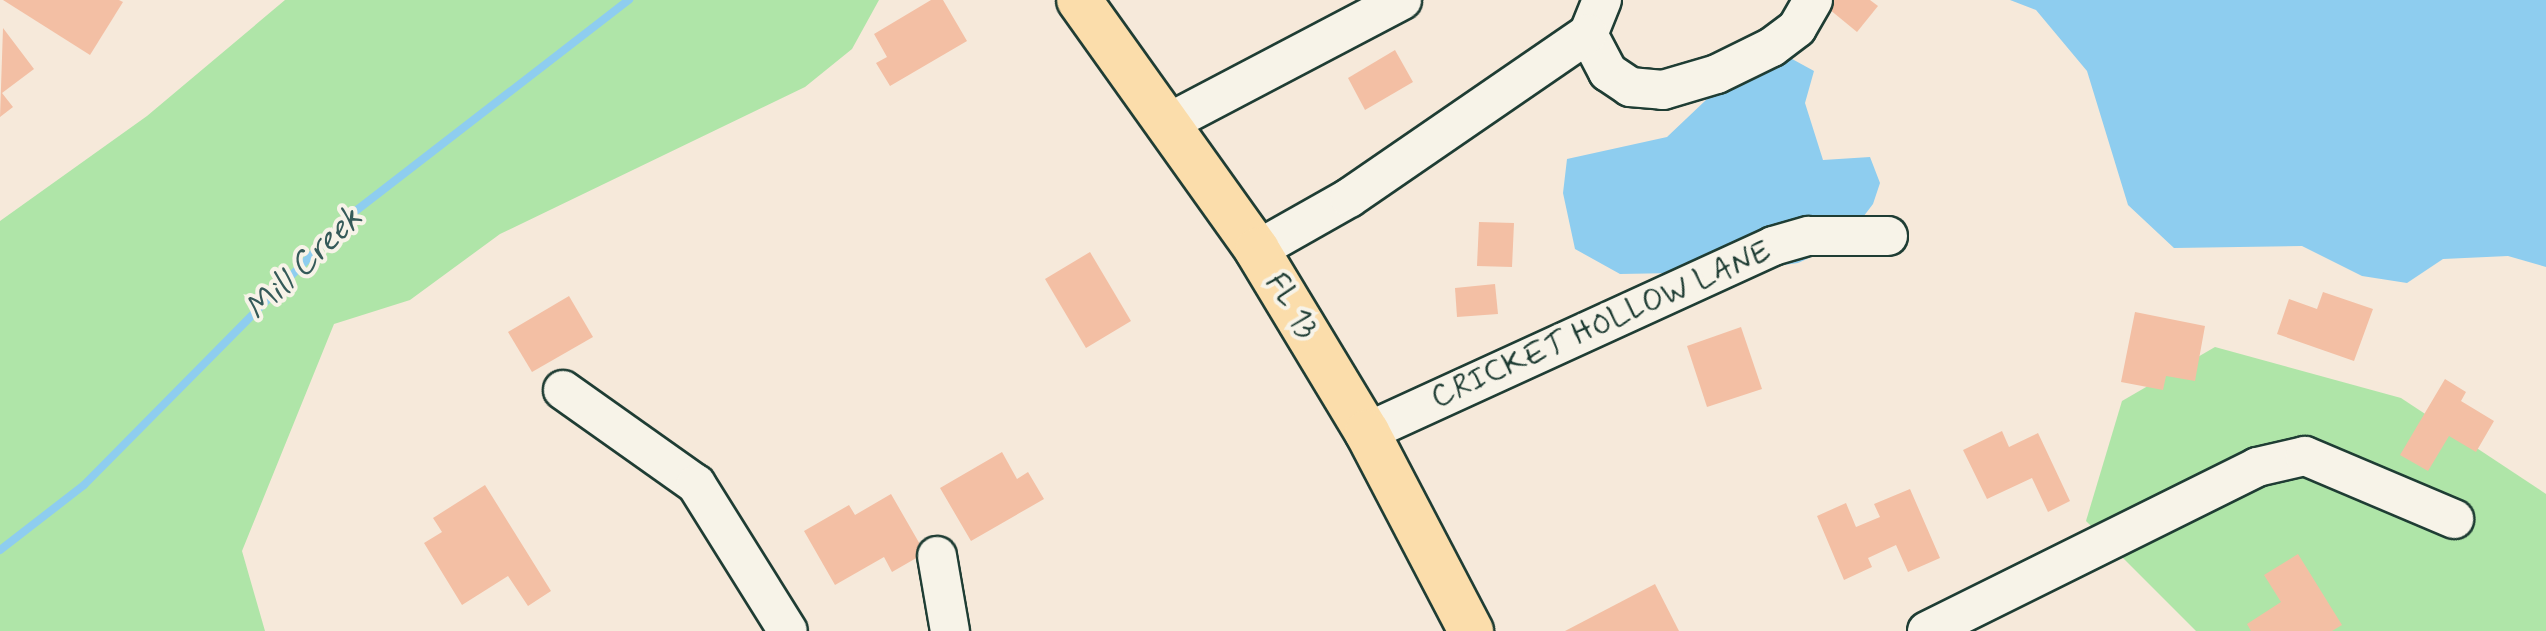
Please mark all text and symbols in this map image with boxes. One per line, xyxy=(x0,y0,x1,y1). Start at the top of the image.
water label: Mill Creek xyxy=(237,198,371,330)
street label: CRICKET HOLLOW LANE xyxy=(1422,231,1780,419)
street label: FL 13 xyxy=(1256,266,1326,346)

